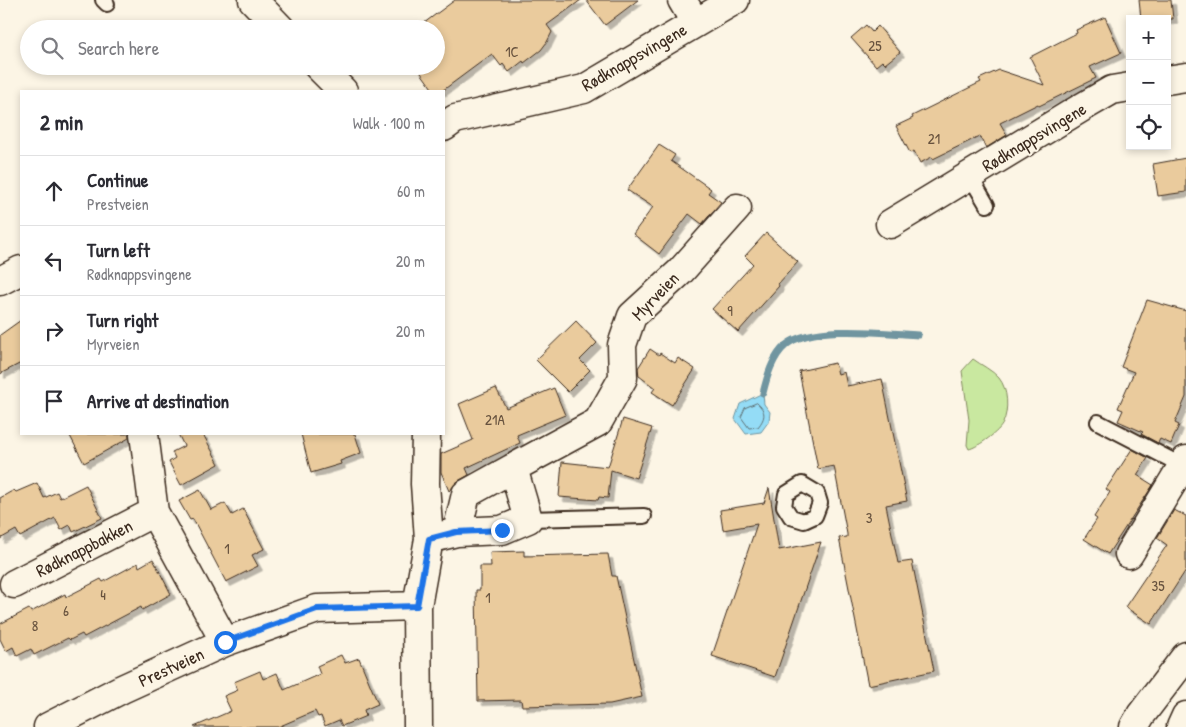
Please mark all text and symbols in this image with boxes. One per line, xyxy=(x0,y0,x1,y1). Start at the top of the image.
map controls xyxy=(1126,15,1171,150)
button: + xyxy=(1126,15,1171,60)
street label: Rødknappsvingene xyxy=(577,17,691,97)
search box xyxy=(20,20,445,75)
icon: search xyxy=(38,34,66,62)
text: Search here xyxy=(78,35,159,61)
house number: 25 xyxy=(868,35,882,56)
house number: 1C xyxy=(505,41,519,62)
button: − xyxy=(1126,60,1171,105)
street label: Rødknappsvingene xyxy=(977,96,1091,178)
button: locate xyxy=(1126,105,1171,150)
text: 2 min xyxy=(40,108,83,137)
text: Walk · 100 m xyxy=(353,112,425,134)
house number: 21 xyxy=(928,128,940,149)
text: Continue xyxy=(87,167,148,193)
icon: ahead xyxy=(40,177,68,205)
text: 60 m xyxy=(397,180,425,202)
text: Prestveien xyxy=(87,193,149,215)
text: Turn left xyxy=(87,237,150,263)
icon: left xyxy=(40,247,68,275)
text: 20 m xyxy=(396,250,425,272)
text: Rødknappsvingene xyxy=(87,263,192,285)
street label: Myrveien xyxy=(626,266,684,326)
house number: 9 xyxy=(727,300,733,321)
text: Turn right xyxy=(87,307,158,333)
icon: right xyxy=(40,317,68,345)
text: 20 m xyxy=(396,320,425,342)
text: Myrveien xyxy=(87,333,139,355)
icon: arrive xyxy=(40,387,68,415)
text: Arrive at destination xyxy=(87,388,229,414)
house number: 21A xyxy=(485,409,506,430)
house number: 3 xyxy=(866,507,873,528)
street label: Rødknappbakken xyxy=(31,513,137,583)
route end xyxy=(491,519,514,542)
house number: 1 xyxy=(224,538,230,559)
house number: 35 xyxy=(1151,575,1165,596)
house number: 4 xyxy=(100,584,106,605)
house number: 1 xyxy=(485,587,491,608)
house number: 6 xyxy=(63,600,69,621)
house number: 8 xyxy=(32,615,38,636)
route start xyxy=(214,631,237,654)
street label: Prestveien xyxy=(134,641,208,693)

